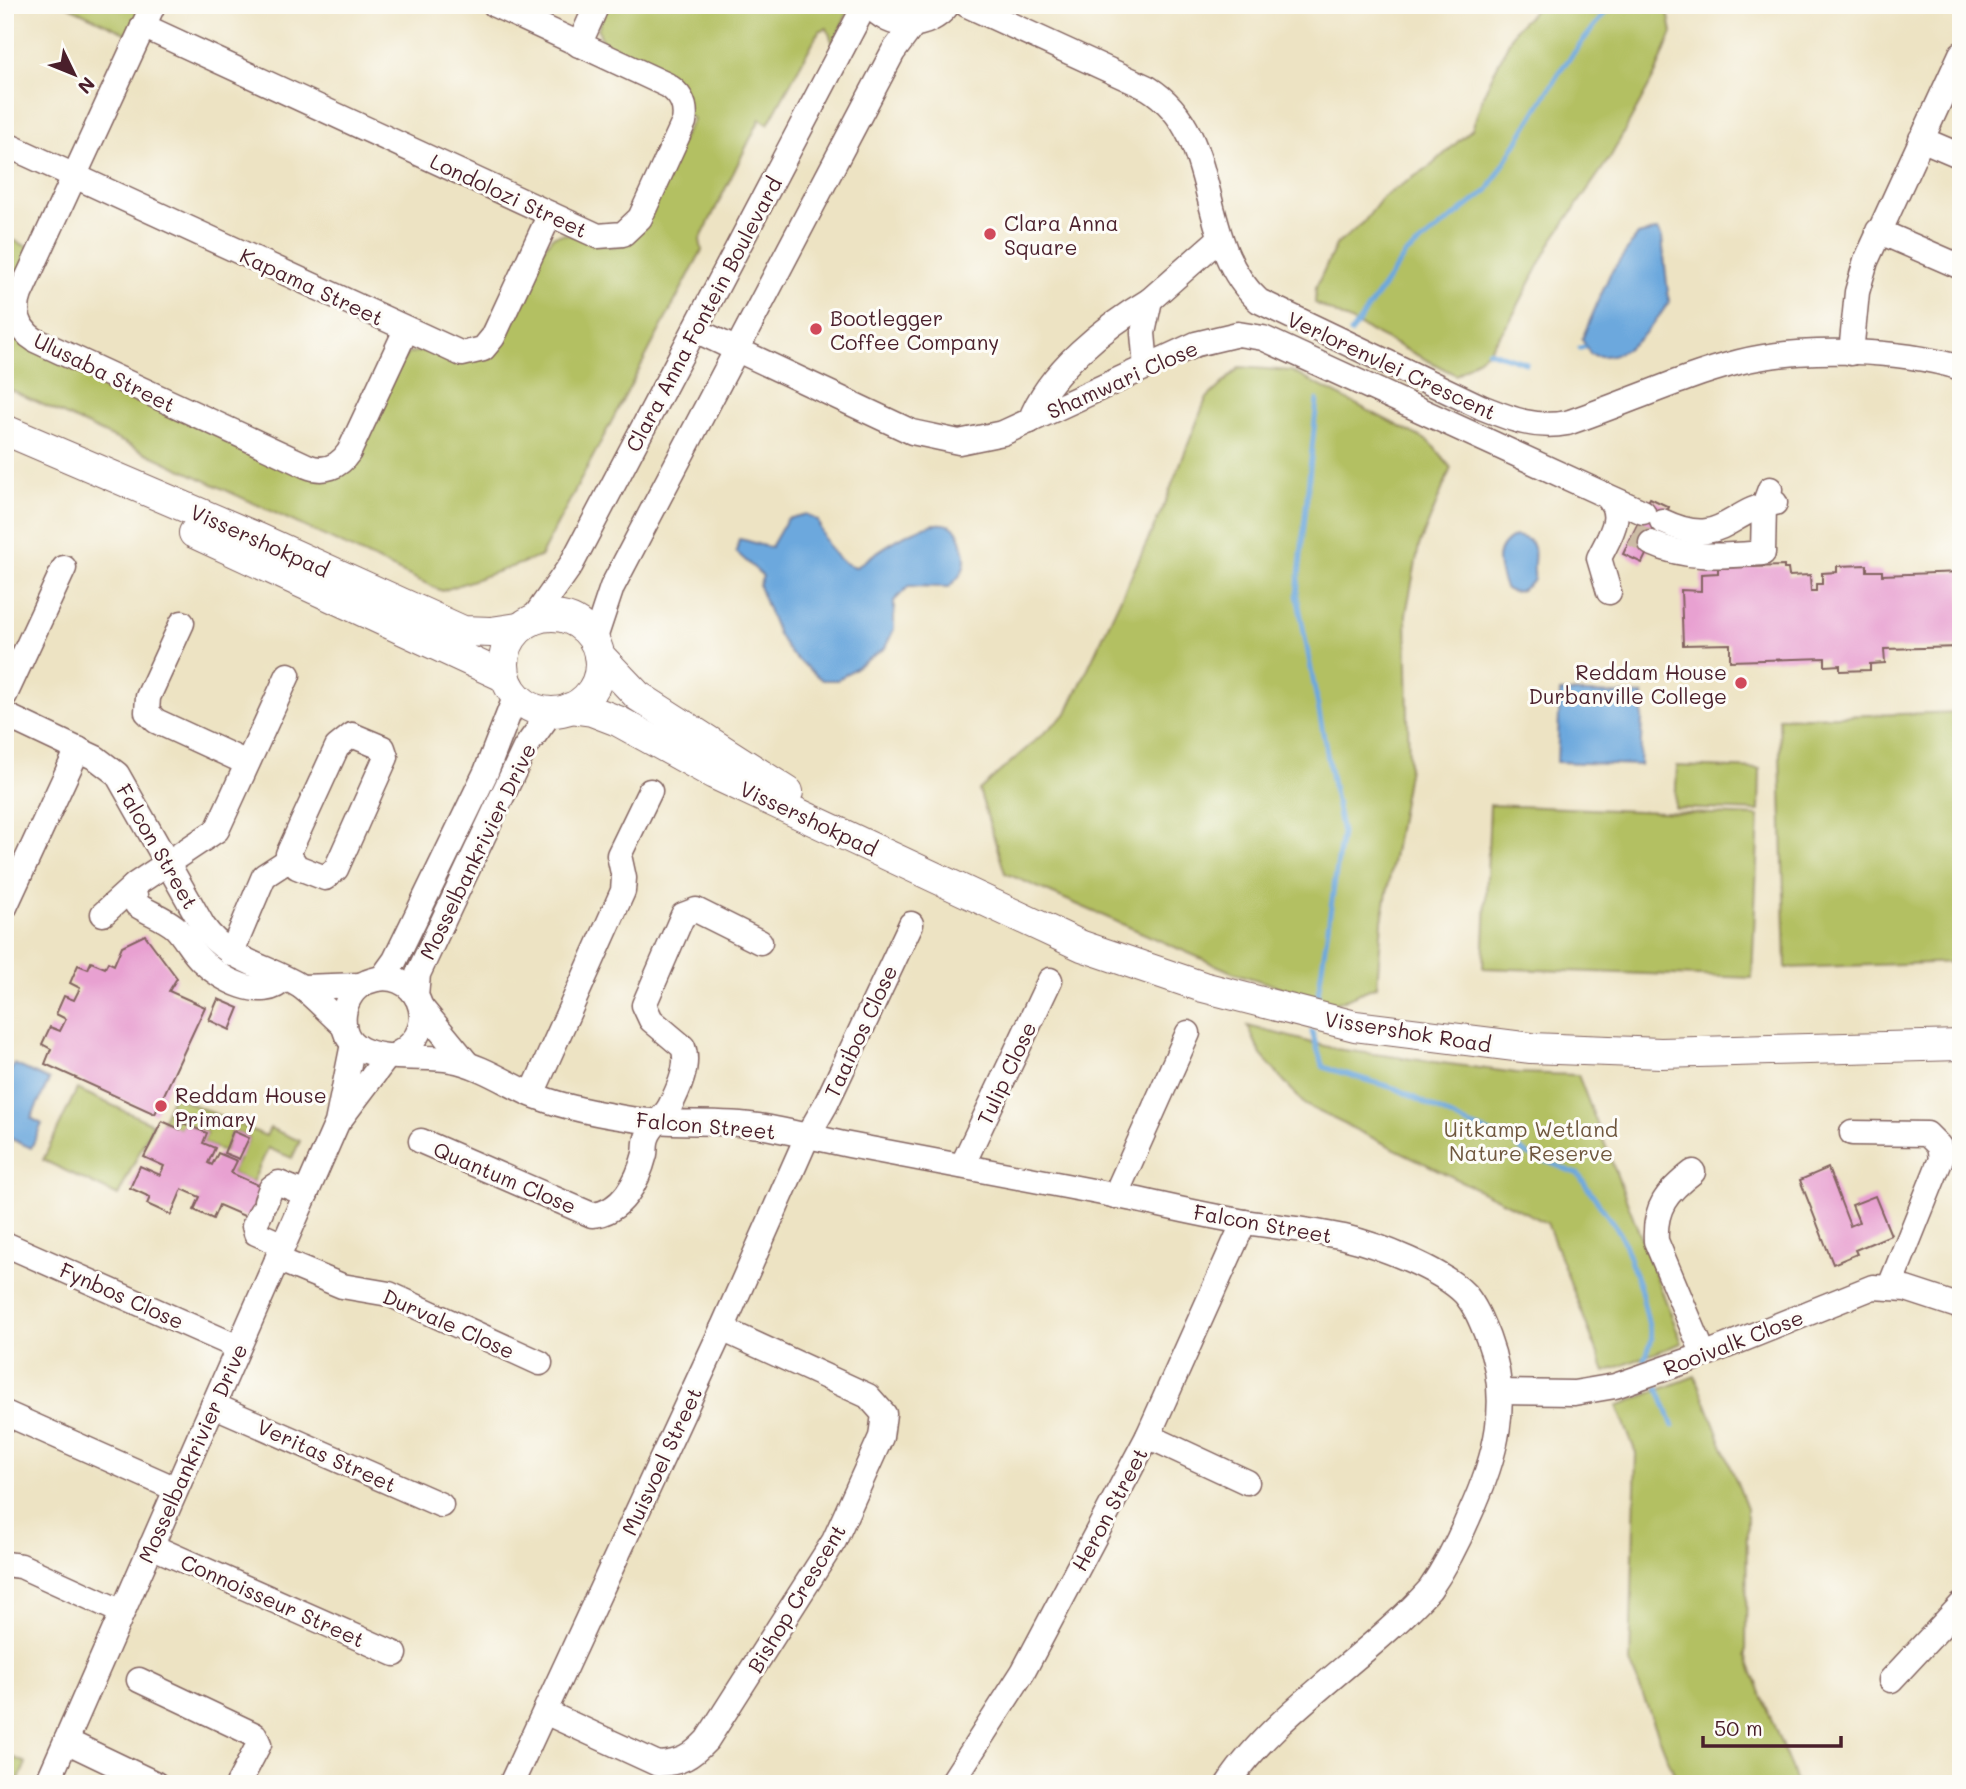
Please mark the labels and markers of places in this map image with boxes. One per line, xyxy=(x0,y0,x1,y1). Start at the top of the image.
place label: Clara Anna Square xyxy=(1004,209,1119,260)
marker: Clara Anna Square xyxy=(982,226,998,242)
place label: Bootlegger Coffee Company xyxy=(830,304,999,355)
marker: Bootlegger Coffee Company xyxy=(808,321,824,337)
place label: Reddam House Durbanville College xyxy=(1528,658,1727,709)
marker: Reddam House Durbanville College xyxy=(1733,675,1749,691)
place label: Reddam House Primary xyxy=(175,1081,327,1132)
marker: Reddam House Primary xyxy=(153,1098,169,1114)

